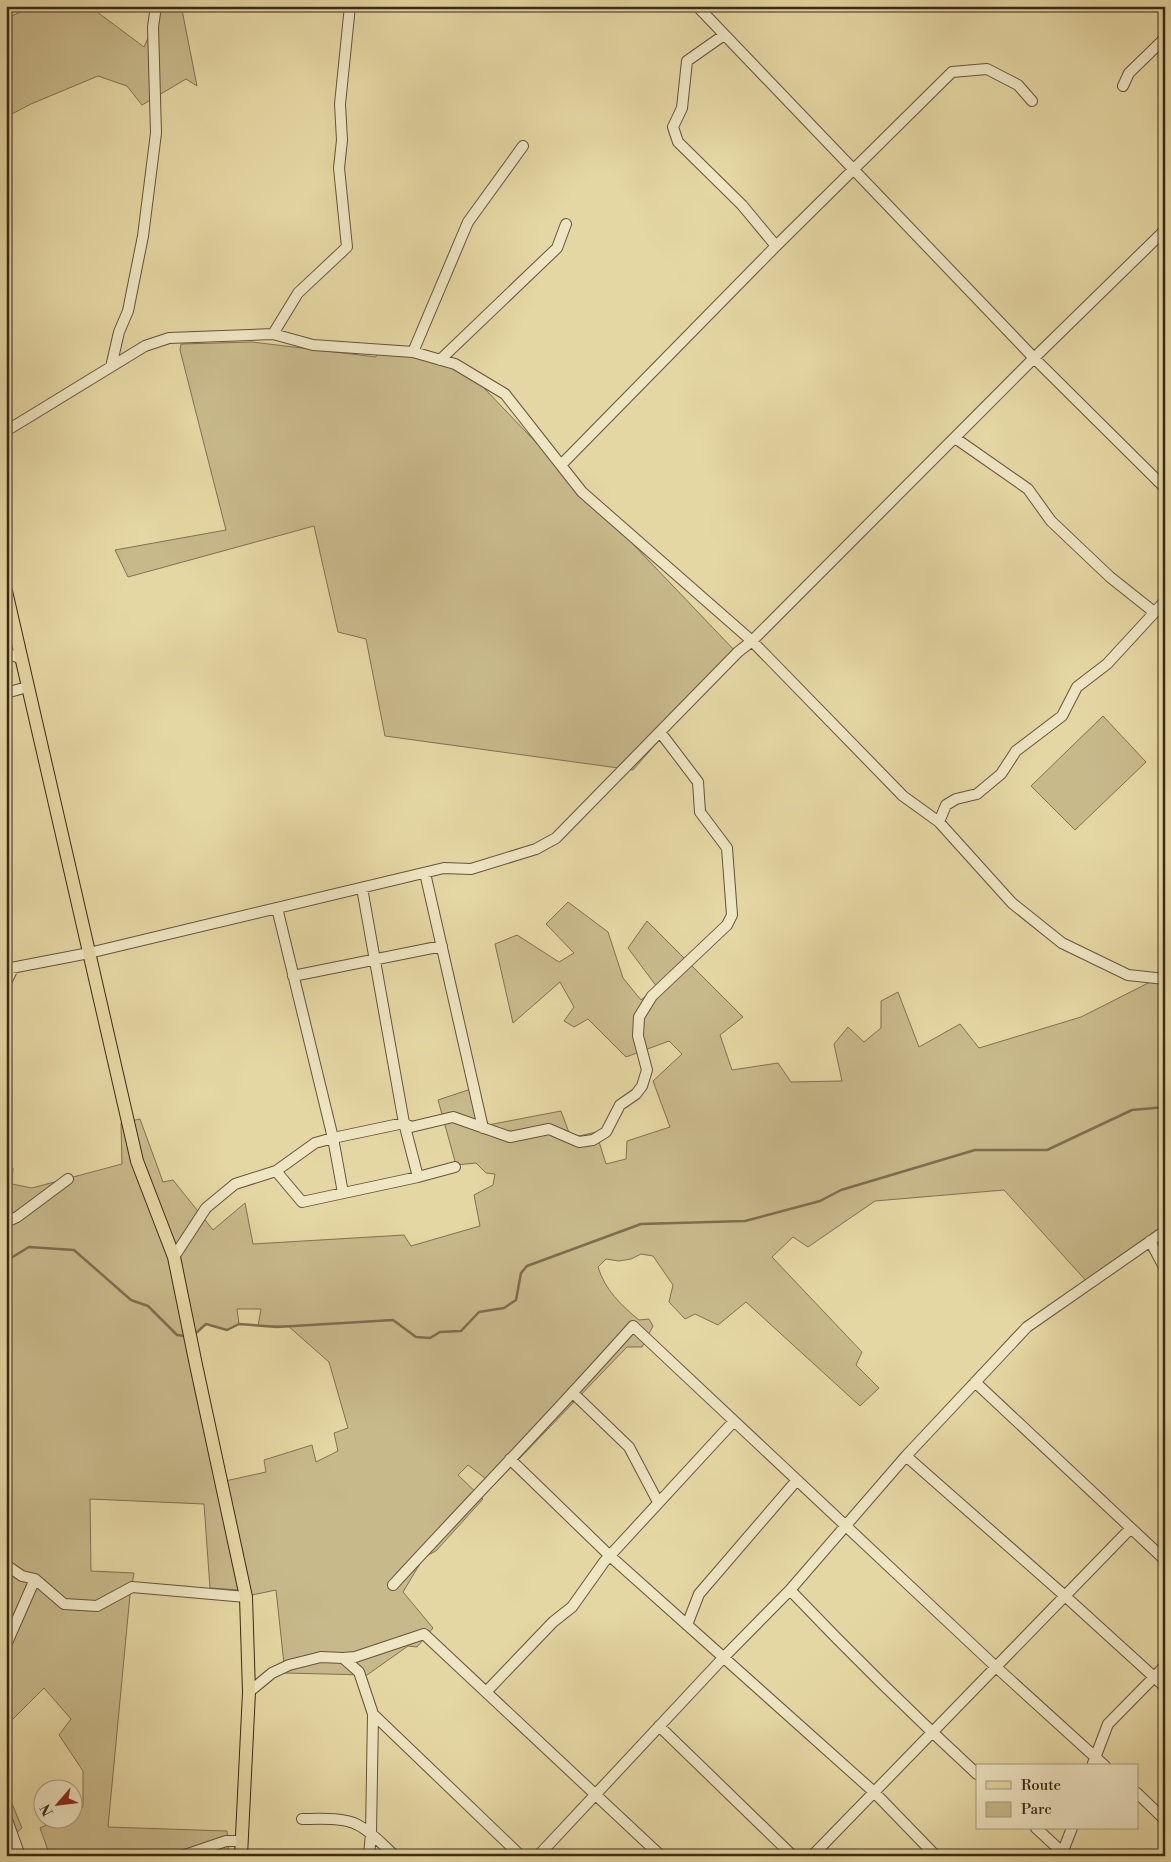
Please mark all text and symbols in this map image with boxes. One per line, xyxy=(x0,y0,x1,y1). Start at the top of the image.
legend xyxy=(976,1764,1138,1830)
text: Route xyxy=(1021,1776,1061,1795)
north arrow xyxy=(32,1780,82,1830)
text: Parc xyxy=(1021,1800,1052,1819)
text: N xyxy=(37,1801,58,1819)

